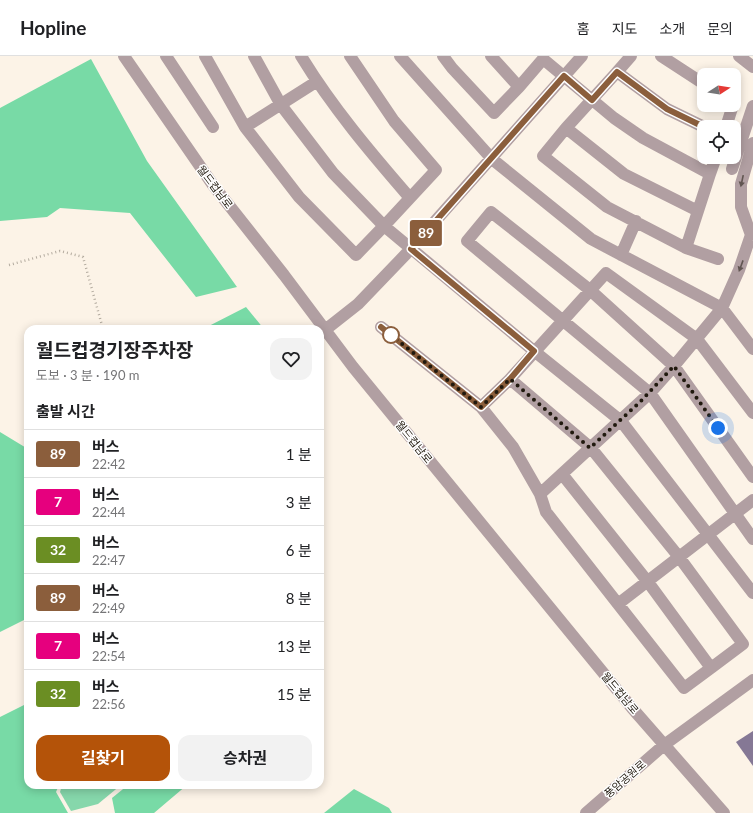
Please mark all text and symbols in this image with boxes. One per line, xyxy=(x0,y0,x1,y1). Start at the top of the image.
text: Hopline xyxy=(20,16,86,39)
text: 홈 xyxy=(577,20,590,37)
text: 지도 xyxy=(612,20,637,37)
text: 소개 xyxy=(659,20,685,37)
text: 문의 xyxy=(707,20,733,37)
north arrow xyxy=(697,68,741,112)
map controls xyxy=(697,68,741,164)
button: locate xyxy=(697,120,741,164)
street label: 월드컵남로 xyxy=(195,163,236,211)
one-way arrow xyxy=(739,175,745,187)
line badge: 89 xyxy=(408,220,444,246)
text: 89 xyxy=(418,224,434,241)
one-way arrow xyxy=(737,261,743,273)
unlabelled marker xyxy=(382,326,400,344)
text: 월드컵경기장주차장 xyxy=(36,338,193,361)
button: heart xyxy=(270,338,312,380)
text: 도보 · 3 분 · 190 m xyxy=(36,367,139,383)
text: 출발 시간 xyxy=(36,402,95,420)
street label: 월드컵남로 xyxy=(393,418,435,465)
your location xyxy=(708,418,728,438)
text: 버스 xyxy=(92,437,120,455)
text: 89 xyxy=(50,445,66,462)
text: 1 분 xyxy=(286,445,312,463)
text: 22:42 xyxy=(92,456,125,472)
text: 버스 xyxy=(92,485,120,503)
text: 7 xyxy=(54,493,62,510)
text: 3 분 xyxy=(286,493,312,511)
text: 22:44 xyxy=(92,504,125,520)
text: 버스 xyxy=(92,533,120,551)
text: 32 xyxy=(50,541,66,558)
text: 6 분 xyxy=(286,541,312,559)
text: 22:47 xyxy=(92,552,125,568)
text: 버스 xyxy=(92,581,120,599)
text: 89 xyxy=(50,589,66,606)
text: 8 분 xyxy=(286,589,312,607)
text: 22:49 xyxy=(92,600,125,616)
text: 버스 xyxy=(92,629,120,647)
text: 7 xyxy=(54,637,62,654)
text: 13 분 xyxy=(277,637,312,655)
text: 22:54 xyxy=(92,648,125,664)
street label: 월드컵남로 xyxy=(599,669,642,716)
text: 버스 xyxy=(92,677,120,695)
text: 32 xyxy=(50,685,66,702)
text: 15 분 xyxy=(277,685,312,703)
text: 22:56 xyxy=(92,696,125,712)
button: 길찾기 xyxy=(36,735,170,781)
button: 승차권 xyxy=(178,735,312,781)
street label: 풍암공원로 xyxy=(601,757,648,800)

